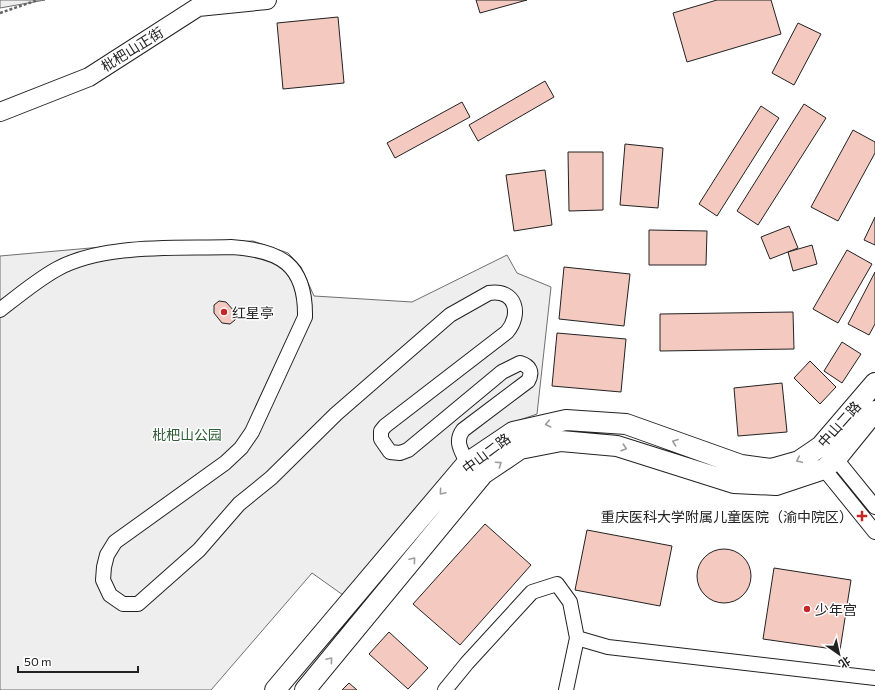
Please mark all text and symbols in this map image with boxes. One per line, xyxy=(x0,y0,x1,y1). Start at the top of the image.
street label: 枇杷山正街 xyxy=(98,23,166,75)
place label: 红星亭 xyxy=(232,304,274,321)
marker: 红星亭 xyxy=(219,307,229,317)
street label: 中山二路 xyxy=(814,398,864,450)
one-way arrow xyxy=(545,419,552,427)
park label: 枇杷山公园 xyxy=(152,426,222,443)
street label: 中山二路 xyxy=(459,429,513,477)
one-way arrow xyxy=(671,438,678,446)
one-way arrow xyxy=(620,443,627,452)
one-way arrow xyxy=(796,455,803,463)
one-way arrow xyxy=(495,461,502,469)
one-way arrow xyxy=(440,488,447,495)
place label: 重庆医科大学附属儿童医院（渝中院区） xyxy=(601,508,853,525)
marker: 重庆医科大学附属儿童医院（渝中院区） xyxy=(856,510,868,522)
one-way arrow xyxy=(408,557,415,564)
place label: 少年宫 xyxy=(815,601,857,618)
marker: 少年宫 xyxy=(802,604,812,614)
north arrow xyxy=(819,634,859,674)
scale bar xyxy=(18,648,138,674)
text: 50 m xyxy=(24,654,52,668)
text: 北 xyxy=(837,654,853,671)
one-way arrow xyxy=(325,657,332,665)

